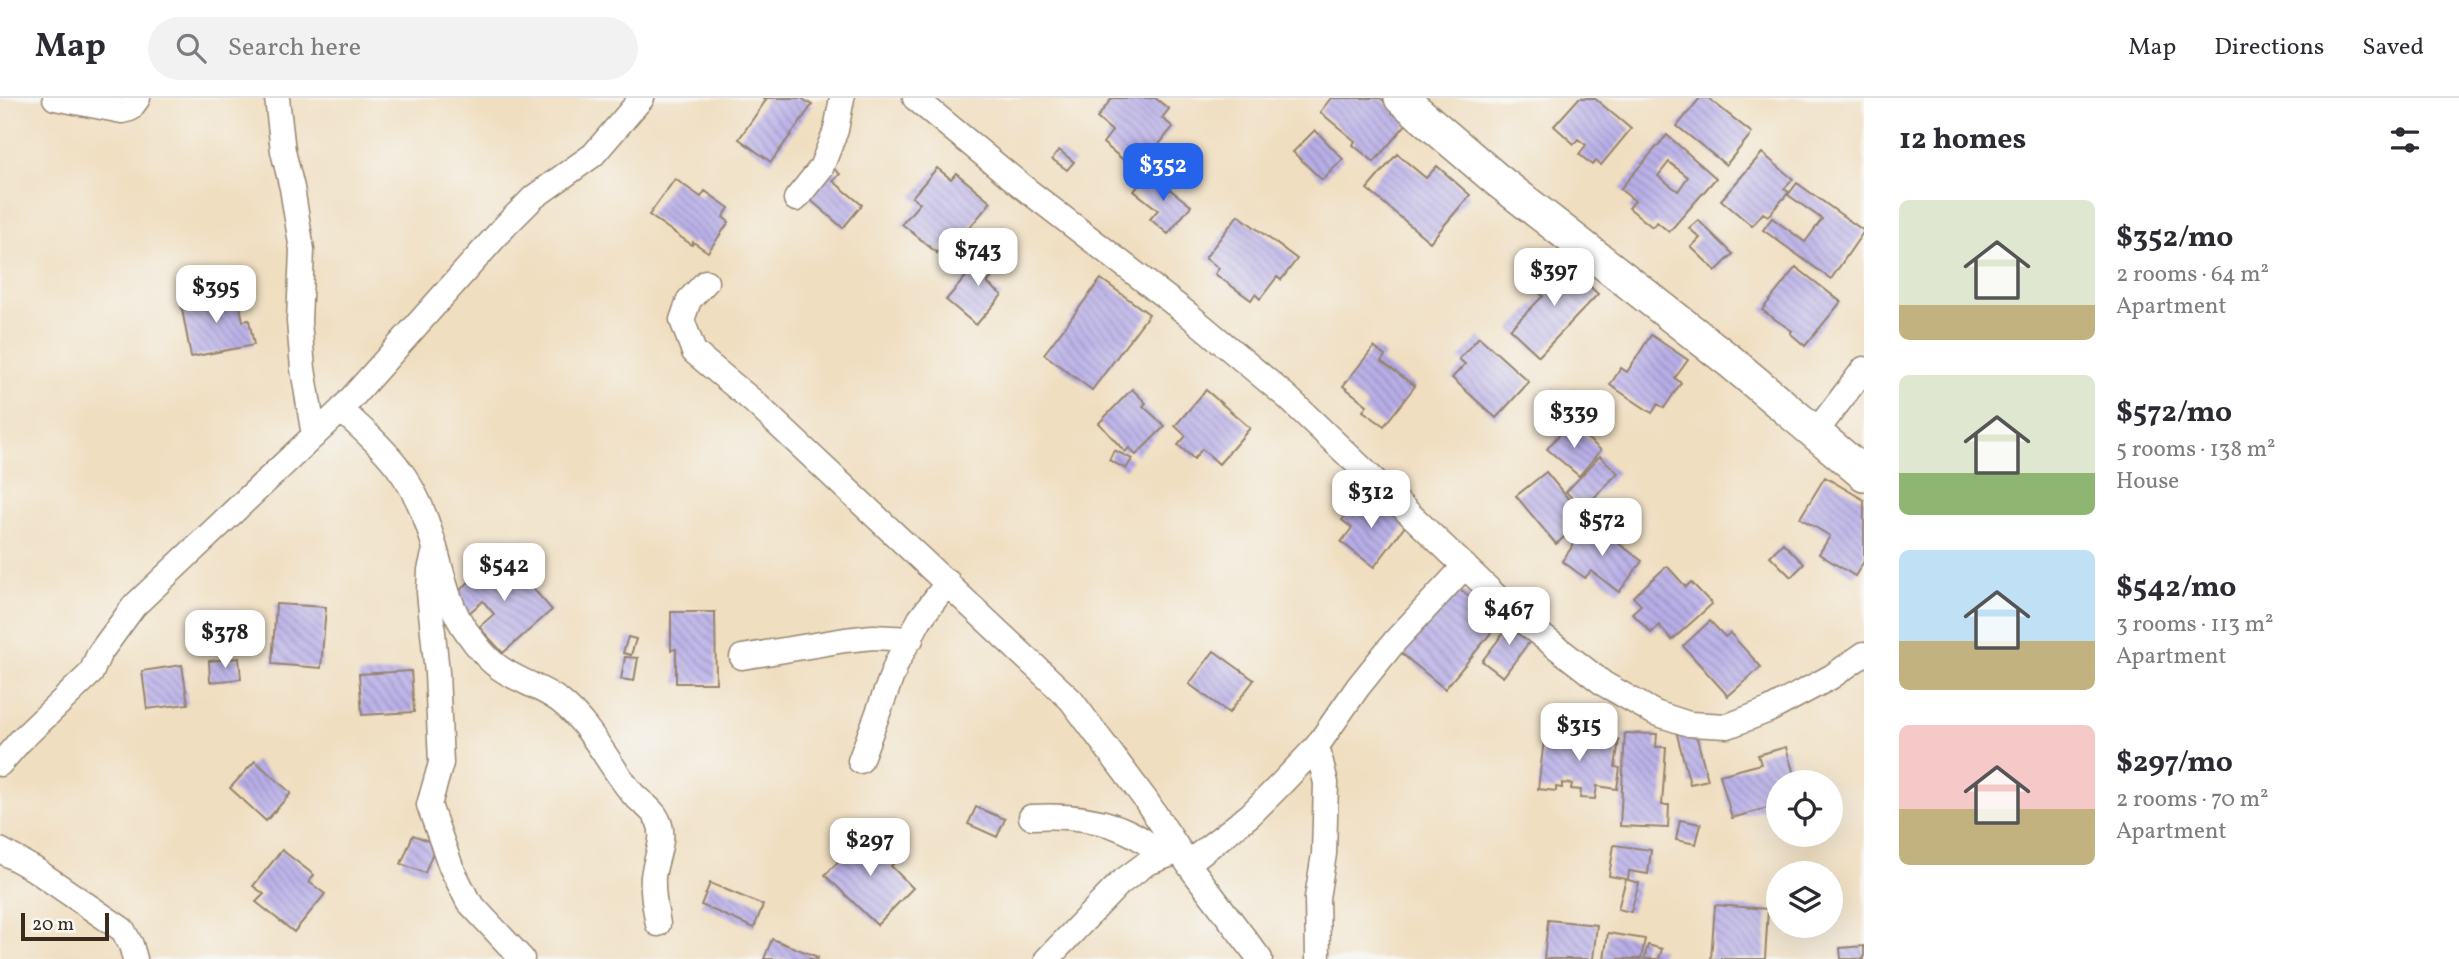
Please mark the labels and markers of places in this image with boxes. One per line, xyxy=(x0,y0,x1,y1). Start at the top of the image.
pin: $352 xyxy=(1122,144,1204,203)
pin: $743 xyxy=(937,228,1019,288)
pin: $397 xyxy=(1513,248,1595,308)
pin: $395 xyxy=(175,266,257,325)
pin: $339 xyxy=(1533,390,1615,450)
pin: $312 xyxy=(1330,470,1412,530)
pin: $572 xyxy=(1561,498,1643,558)
pin: $542 xyxy=(463,544,545,603)
pin: $467 xyxy=(1468,588,1550,647)
pin: $378 xyxy=(184,610,266,670)
pin: $315 xyxy=(1538,704,1620,763)
pin: $297 xyxy=(829,818,911,878)

